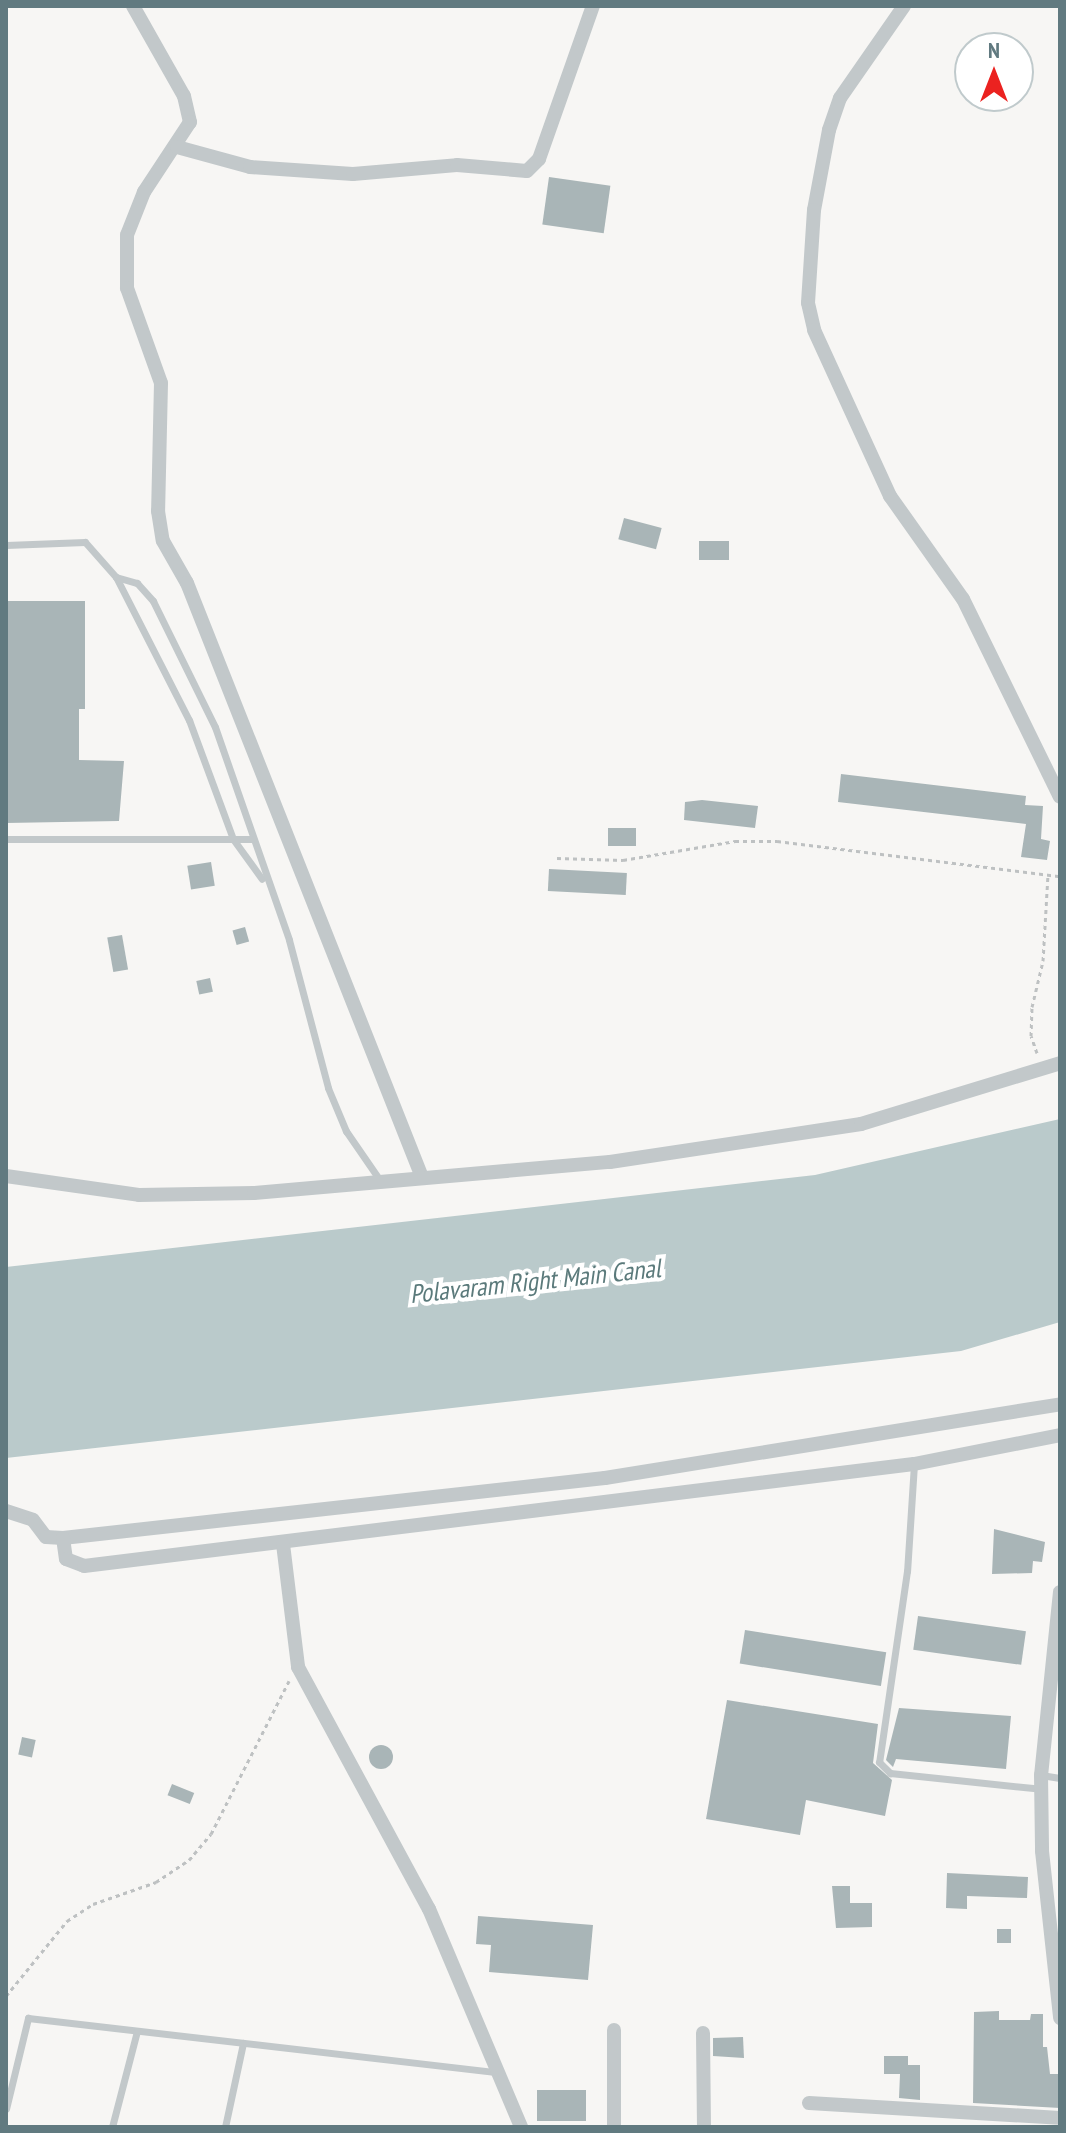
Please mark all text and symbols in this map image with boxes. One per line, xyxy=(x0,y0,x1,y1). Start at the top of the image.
north arrow xyxy=(954,32,1034,112)
text: N xyxy=(988,36,1000,64)
water label: Polavaram Right Main Canal xyxy=(408,1252,662,1310)

